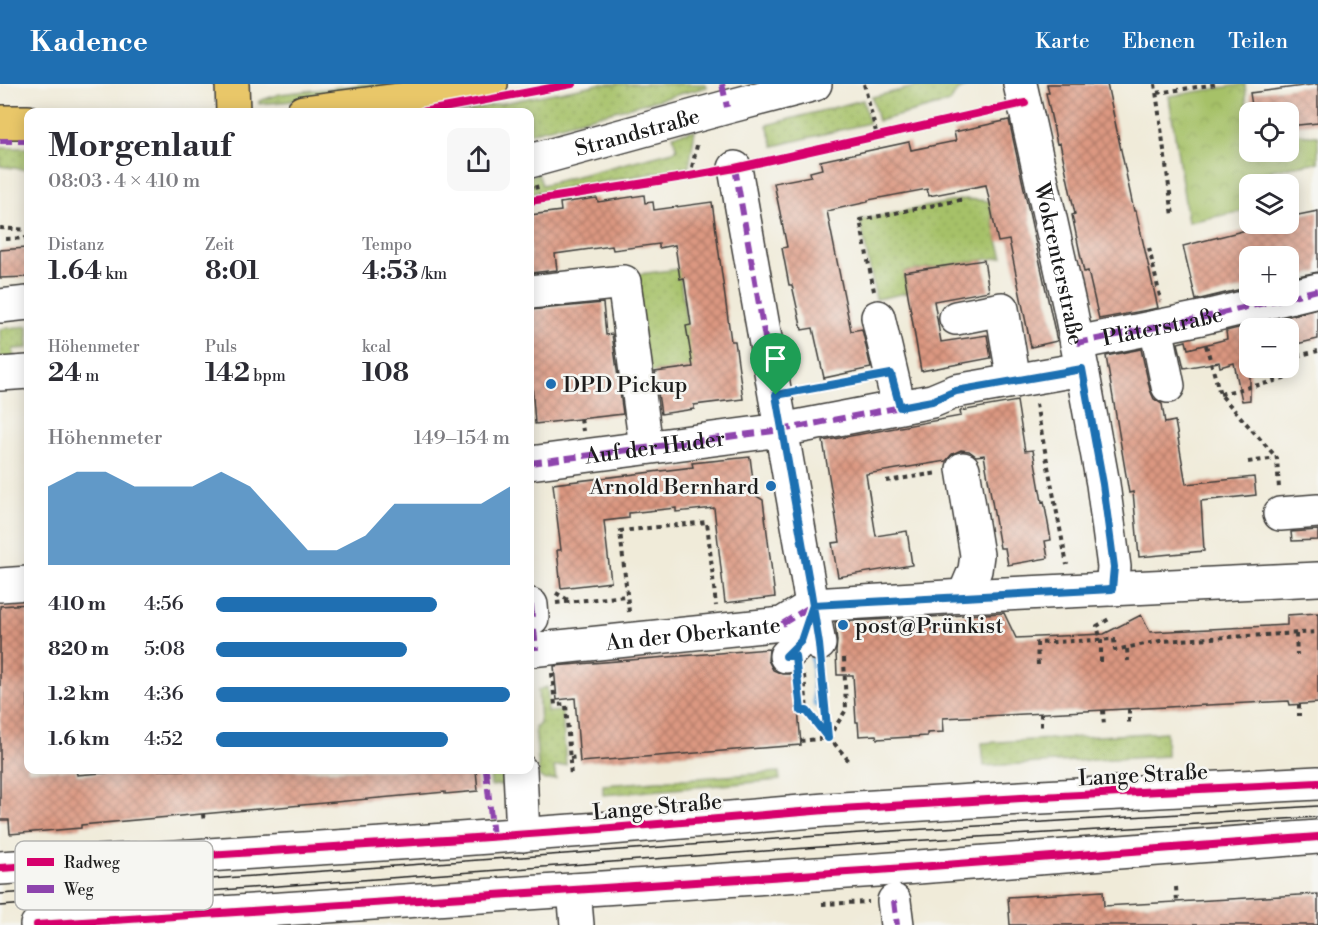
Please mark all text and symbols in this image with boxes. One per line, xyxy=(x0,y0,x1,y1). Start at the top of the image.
text: Kadence xyxy=(30,25,148,60)
text: Karte xyxy=(1035,29,1090,55)
text: Ebenen xyxy=(1123,29,1195,55)
text: Teilen xyxy=(1228,29,1288,55)
map controls xyxy=(1239,102,1299,378)
button: locate xyxy=(1239,102,1299,162)
street label: Strandstraße xyxy=(572,103,703,163)
text: Morgenlauf xyxy=(48,126,231,167)
button: share xyxy=(447,128,510,191)
text: 08:03 · 4 × 410 m xyxy=(48,169,200,194)
button: layers xyxy=(1239,174,1299,234)
street label: Wokrenterstraße xyxy=(1027,179,1089,348)
text: Distanz xyxy=(48,235,104,255)
text: Zeit xyxy=(205,235,234,255)
text: Tempo xyxy=(362,235,412,255)
button: + xyxy=(1239,246,1299,306)
text: 1.64 xyxy=(48,255,102,287)
text: 8:01 xyxy=(205,255,259,287)
text: 4:53 xyxy=(362,255,418,287)
text: km xyxy=(102,264,128,284)
text: /km xyxy=(418,264,447,284)
street label: Pläterstraße xyxy=(1100,301,1226,353)
button: − xyxy=(1239,318,1299,378)
pin xyxy=(750,333,801,395)
text: Höhenmeter xyxy=(48,337,140,357)
text: Puls xyxy=(205,337,237,357)
text: kcal xyxy=(362,337,391,357)
icon: arrive xyxy=(759,342,792,375)
text: 24 xyxy=(48,357,82,389)
text: 142 xyxy=(205,357,250,389)
text: 108 xyxy=(362,357,409,389)
text: m xyxy=(82,366,99,386)
text: bpm xyxy=(250,366,286,386)
place label: DPD Pickup xyxy=(563,372,688,399)
marker: DPD Pickup xyxy=(544,377,558,391)
street label: Auf der Huder xyxy=(582,425,727,471)
text: Höhenmeter xyxy=(48,426,162,451)
text: 149–154 m xyxy=(414,426,510,451)
place label: Arnold Bernhard xyxy=(588,474,760,501)
marker: Arnold Bernhard xyxy=(764,479,778,493)
text: 410 m xyxy=(48,592,106,617)
text: 4:56 xyxy=(144,592,184,617)
street label: An der Oberkante xyxy=(603,612,782,657)
place label: post@Prünkist xyxy=(855,613,1003,640)
marker: post@Prünkist xyxy=(836,618,850,632)
text: 820 m xyxy=(48,637,109,662)
text: 5:08 xyxy=(144,637,185,662)
text: 1.2 km xyxy=(48,682,110,707)
text: 4:36 xyxy=(144,682,184,707)
text: 1.6 km xyxy=(48,727,110,752)
text: 4:52 xyxy=(144,727,183,752)
street label: Lange Straße xyxy=(1077,759,1209,792)
street label: Lange Straße xyxy=(591,788,723,827)
legend xyxy=(15,841,213,910)
text: Radweg xyxy=(64,853,121,873)
text: Weg xyxy=(63,880,95,900)

